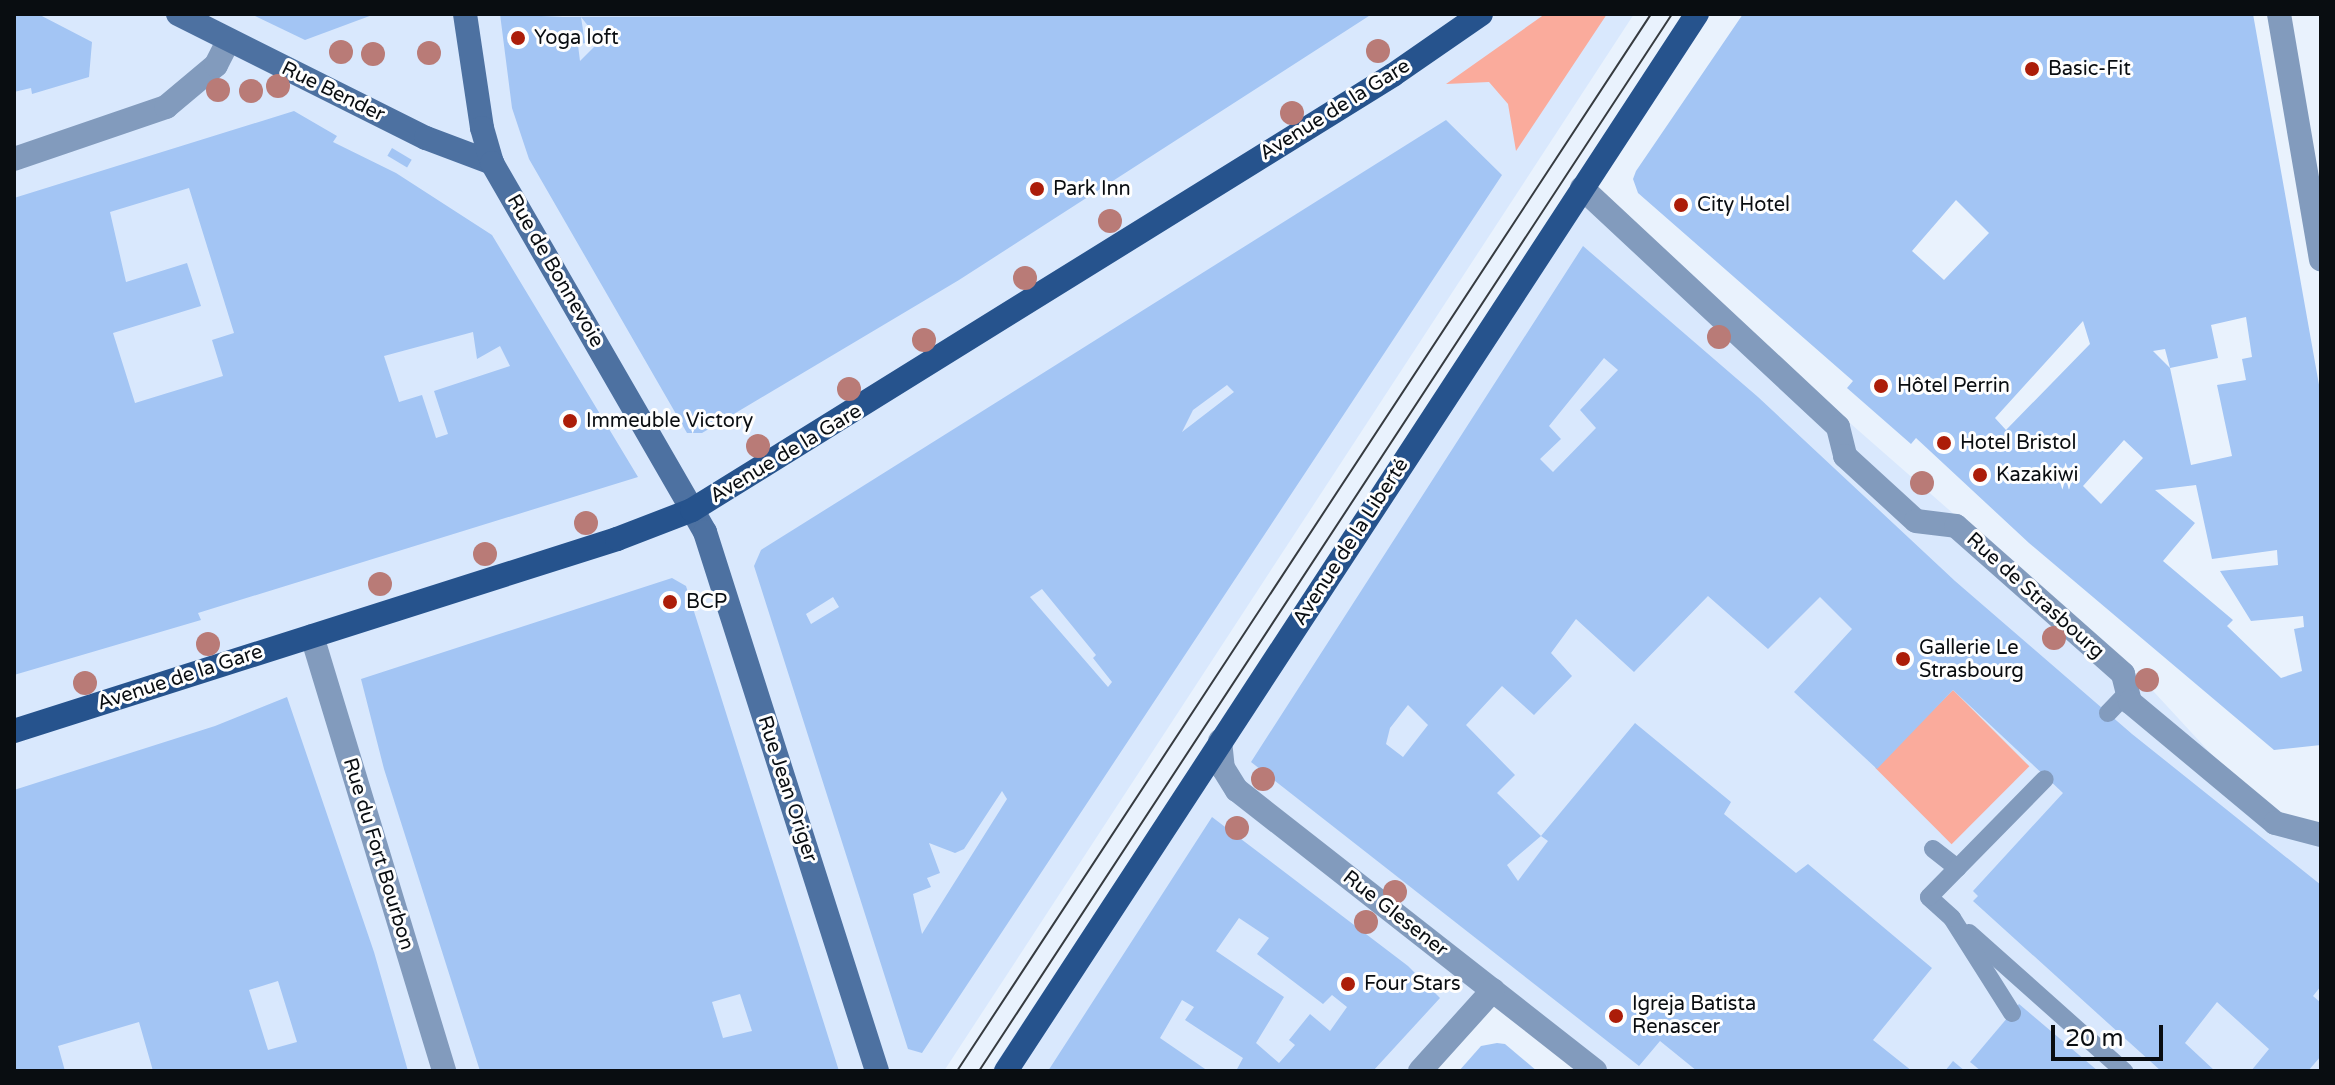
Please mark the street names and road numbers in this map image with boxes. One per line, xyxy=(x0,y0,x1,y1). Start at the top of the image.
street label: Avenue de la Gare xyxy=(1256,54,1414,166)
street label: Rue Bender xyxy=(277,57,389,127)
street label: Rue de Bonnevoie xyxy=(501,190,609,352)
street label: Avenue de la Gare xyxy=(706,399,866,509)
street label: Avenue de la Liberté xyxy=(1288,454,1414,630)
street label: Rue de Strasbourg xyxy=(1961,528,2109,664)
street label: Avenue de la Gare xyxy=(94,640,266,716)
street label: Rue Jean Origer xyxy=(752,713,822,865)
street label: Rue du Fort Bourbon xyxy=(337,755,419,953)
street label: Rue Glesener xyxy=(1338,866,1452,962)

